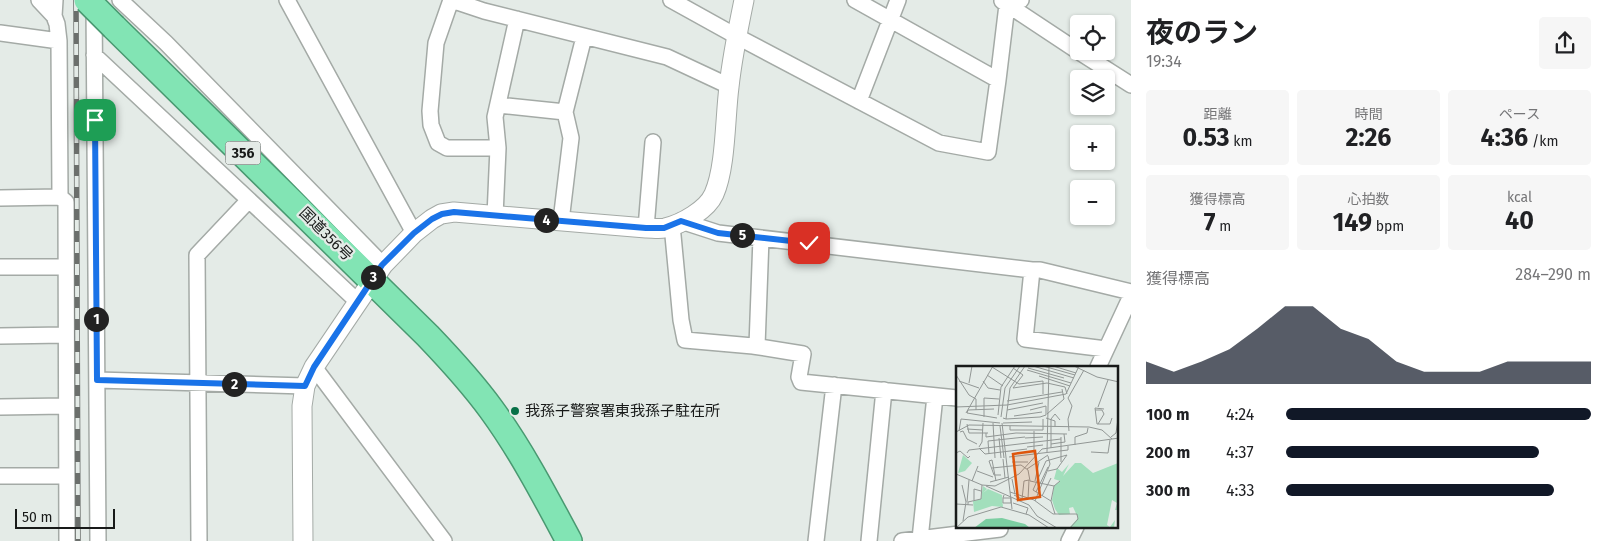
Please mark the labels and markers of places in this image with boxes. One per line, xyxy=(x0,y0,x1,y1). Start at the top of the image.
pin xyxy=(74,99,116,141)
pin: 4 xyxy=(534,208,558,232)
pin: 5 xyxy=(730,222,754,248)
pin xyxy=(788,222,830,264)
pin: 3 xyxy=(360,264,386,290)
pin: 1 xyxy=(84,306,108,332)
pin: 2 xyxy=(222,372,246,396)
place label: 我孫子警察署東我孫子駐在所 xyxy=(525,402,720,420)
marker: 我孫子警察署東我孫子駐在所 xyxy=(509,405,521,417)

